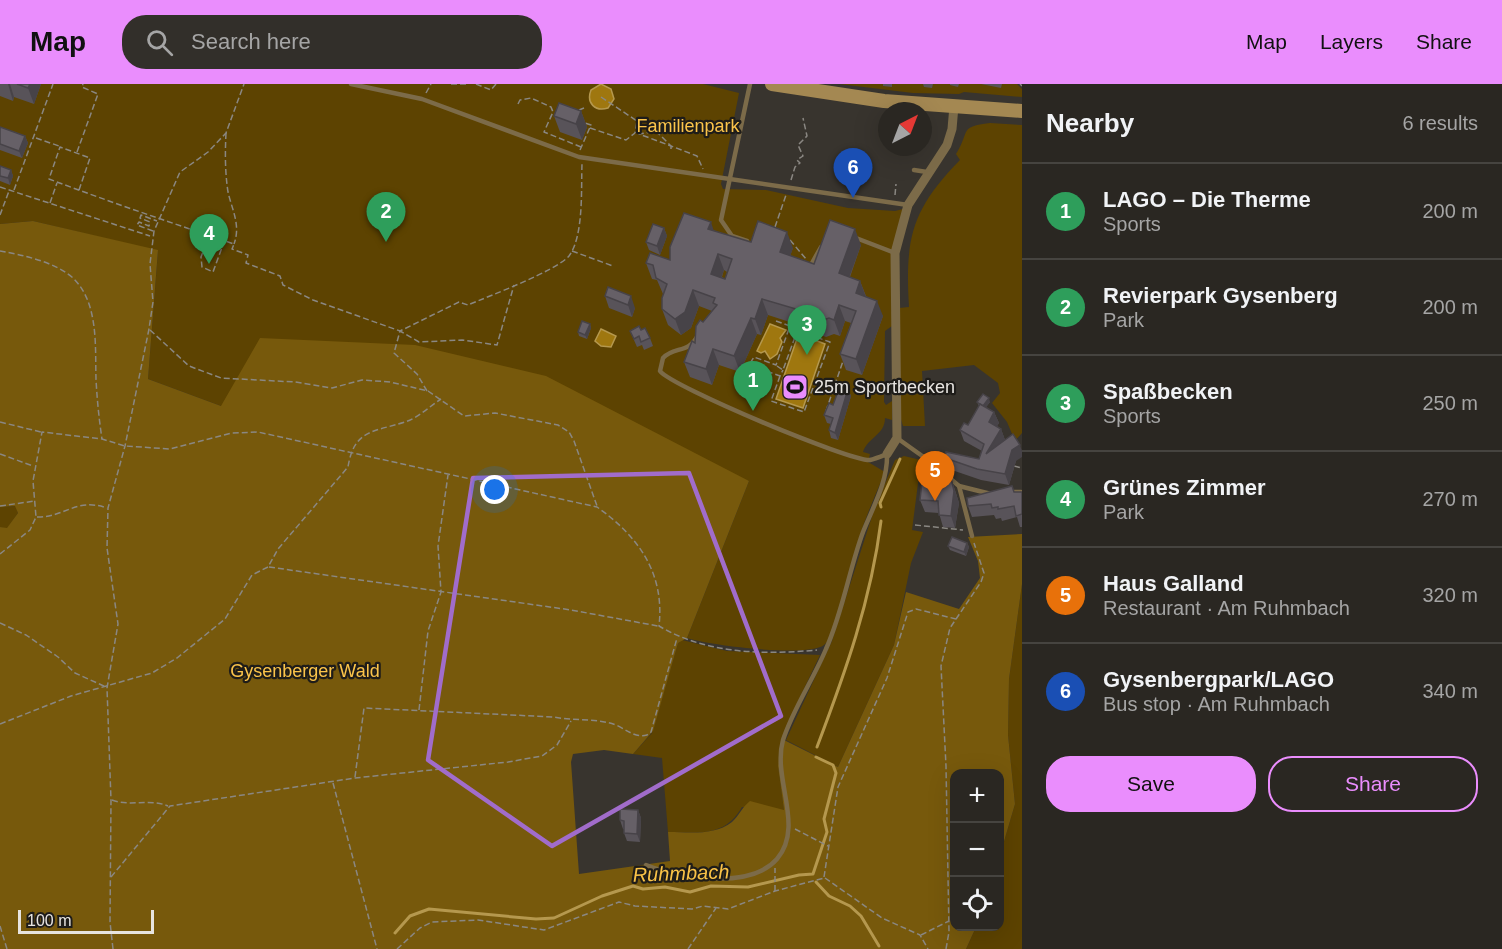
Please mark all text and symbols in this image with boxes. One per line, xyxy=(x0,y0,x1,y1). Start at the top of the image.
search box xyxy=(122,15,542,69)
text: Map xyxy=(30,26,86,57)
icon: search xyxy=(143,26,176,59)
text: Search here xyxy=(191,29,311,54)
text: Map xyxy=(1246,30,1287,53)
text: Layers xyxy=(1320,30,1383,53)
text: Share xyxy=(1416,30,1472,53)
north arrow xyxy=(878,102,932,156)
text: Nearby xyxy=(1046,108,1134,138)
text: 6 results xyxy=(1402,112,1478,134)
park label: Familienpark xyxy=(636,116,741,136)
pin: 6 xyxy=(834,148,872,198)
text: LAGO – Die Therme xyxy=(1103,187,1311,212)
pin: 2 xyxy=(366,192,406,242)
text: 1 xyxy=(1060,200,1071,222)
text: 200 m xyxy=(1422,200,1478,222)
text: Sports xyxy=(1103,213,1161,235)
pin: 4 xyxy=(190,214,228,264)
text: Revierpark Gysenberg xyxy=(1103,283,1338,308)
text: 2 xyxy=(1060,296,1071,318)
text: 200 m xyxy=(1422,296,1478,318)
pin: 3 xyxy=(788,306,826,355)
text: Park xyxy=(1103,309,1144,331)
pin: 1 xyxy=(734,362,772,411)
sports icon: 25m Sportbecken xyxy=(780,372,810,402)
place label: 25m Sportbecken xyxy=(814,377,955,397)
text: Spaßbecken xyxy=(1103,379,1233,404)
text: 3 xyxy=(1060,392,1071,414)
text: 250 m xyxy=(1422,392,1478,414)
text: Sports xyxy=(1103,405,1161,427)
pin: 5 xyxy=(916,452,954,501)
your location xyxy=(480,475,509,504)
text: Grünes Zimmer xyxy=(1103,475,1266,500)
text: 4 xyxy=(1060,488,1071,510)
text: 270 m xyxy=(1422,488,1478,510)
text: Park xyxy=(1103,501,1144,523)
text: Haus Galland xyxy=(1103,571,1244,596)
text: 5 xyxy=(1060,584,1071,606)
text: 320 m xyxy=(1422,584,1478,606)
text: Restaurant · Am Ruhmbach xyxy=(1103,597,1350,619)
park label: Gysenberger Wald xyxy=(230,661,380,681)
text: Gysenbergpark/LAGO xyxy=(1103,667,1334,692)
text: 6 xyxy=(1060,680,1071,702)
text: 340 m xyxy=(1422,680,1478,702)
text: Bus stop · Am Ruhmbach xyxy=(1103,693,1330,715)
button: Save xyxy=(1046,756,1256,812)
button: Share xyxy=(1268,756,1478,812)
map controls xyxy=(950,769,1004,931)
button: + xyxy=(950,769,1004,823)
button: − xyxy=(950,823,1004,877)
water label: Ruhmbach xyxy=(632,860,730,886)
button: locate xyxy=(950,877,1004,931)
scale bar xyxy=(18,907,154,934)
text: 100 m xyxy=(27,912,71,929)

